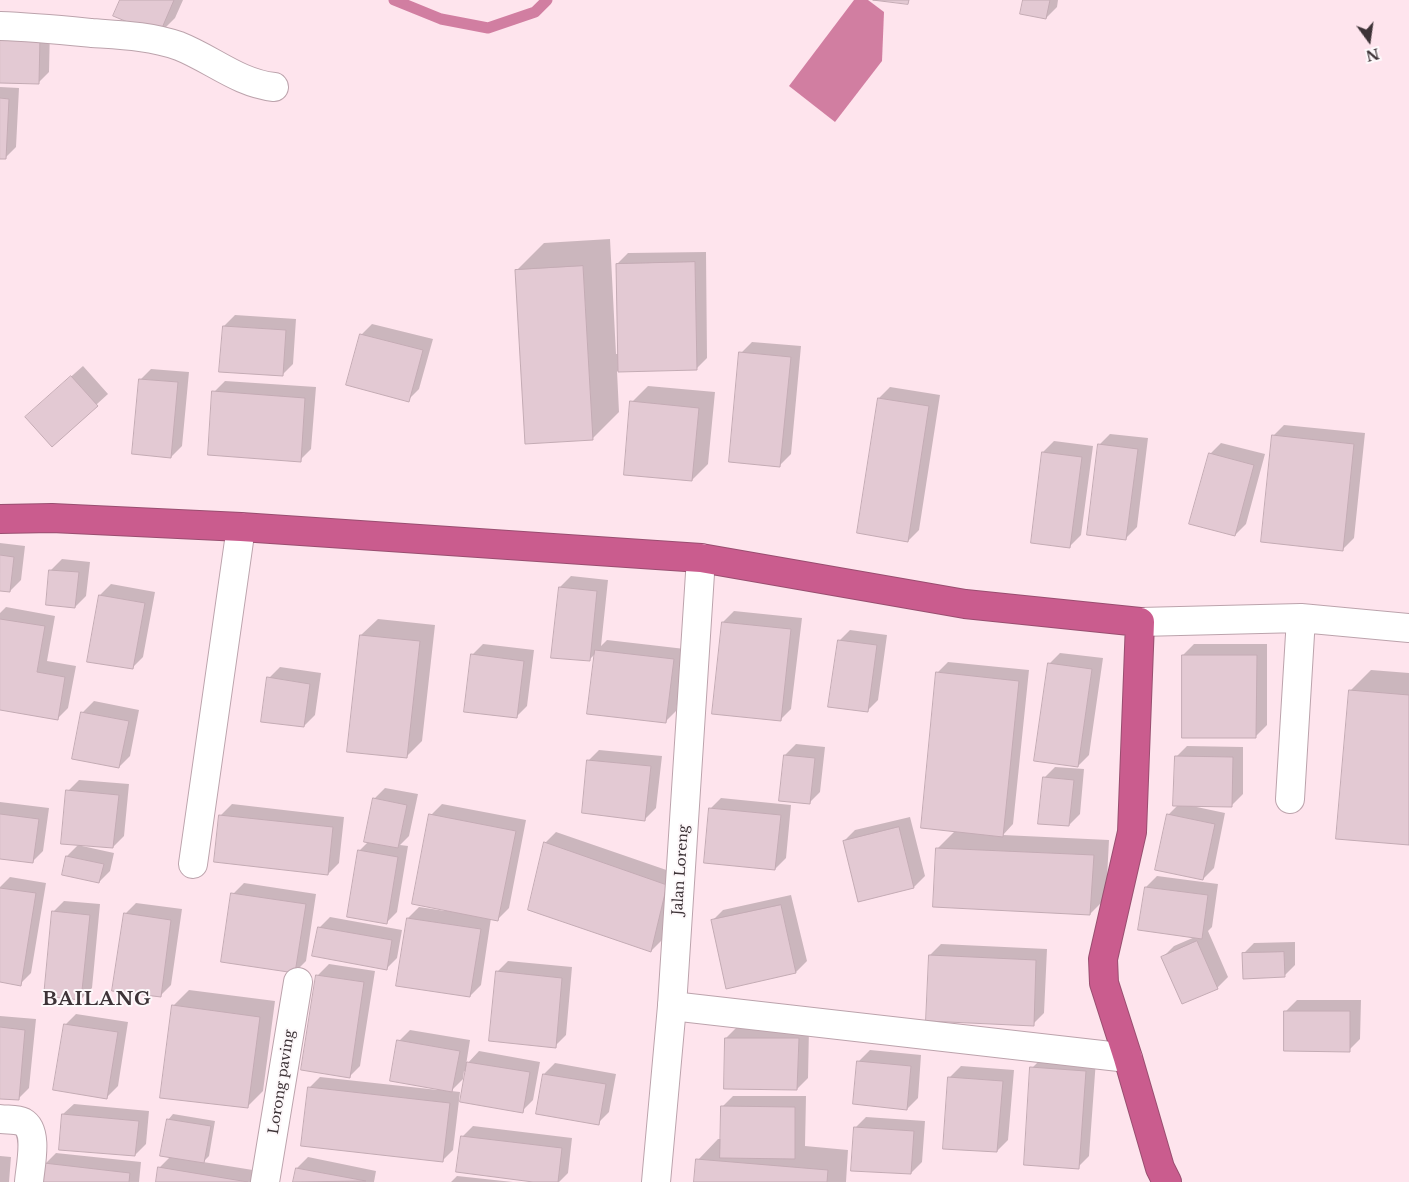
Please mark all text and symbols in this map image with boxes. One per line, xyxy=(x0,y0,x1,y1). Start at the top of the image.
north arrow xyxy=(1344,15,1394,65)
text: N xyxy=(1364,44,1381,65)
street label: Jalan Loreng xyxy=(669,824,693,916)
district label: BAILANG xyxy=(41,989,153,1011)
street label: Lorong paving xyxy=(265,1029,299,1135)

